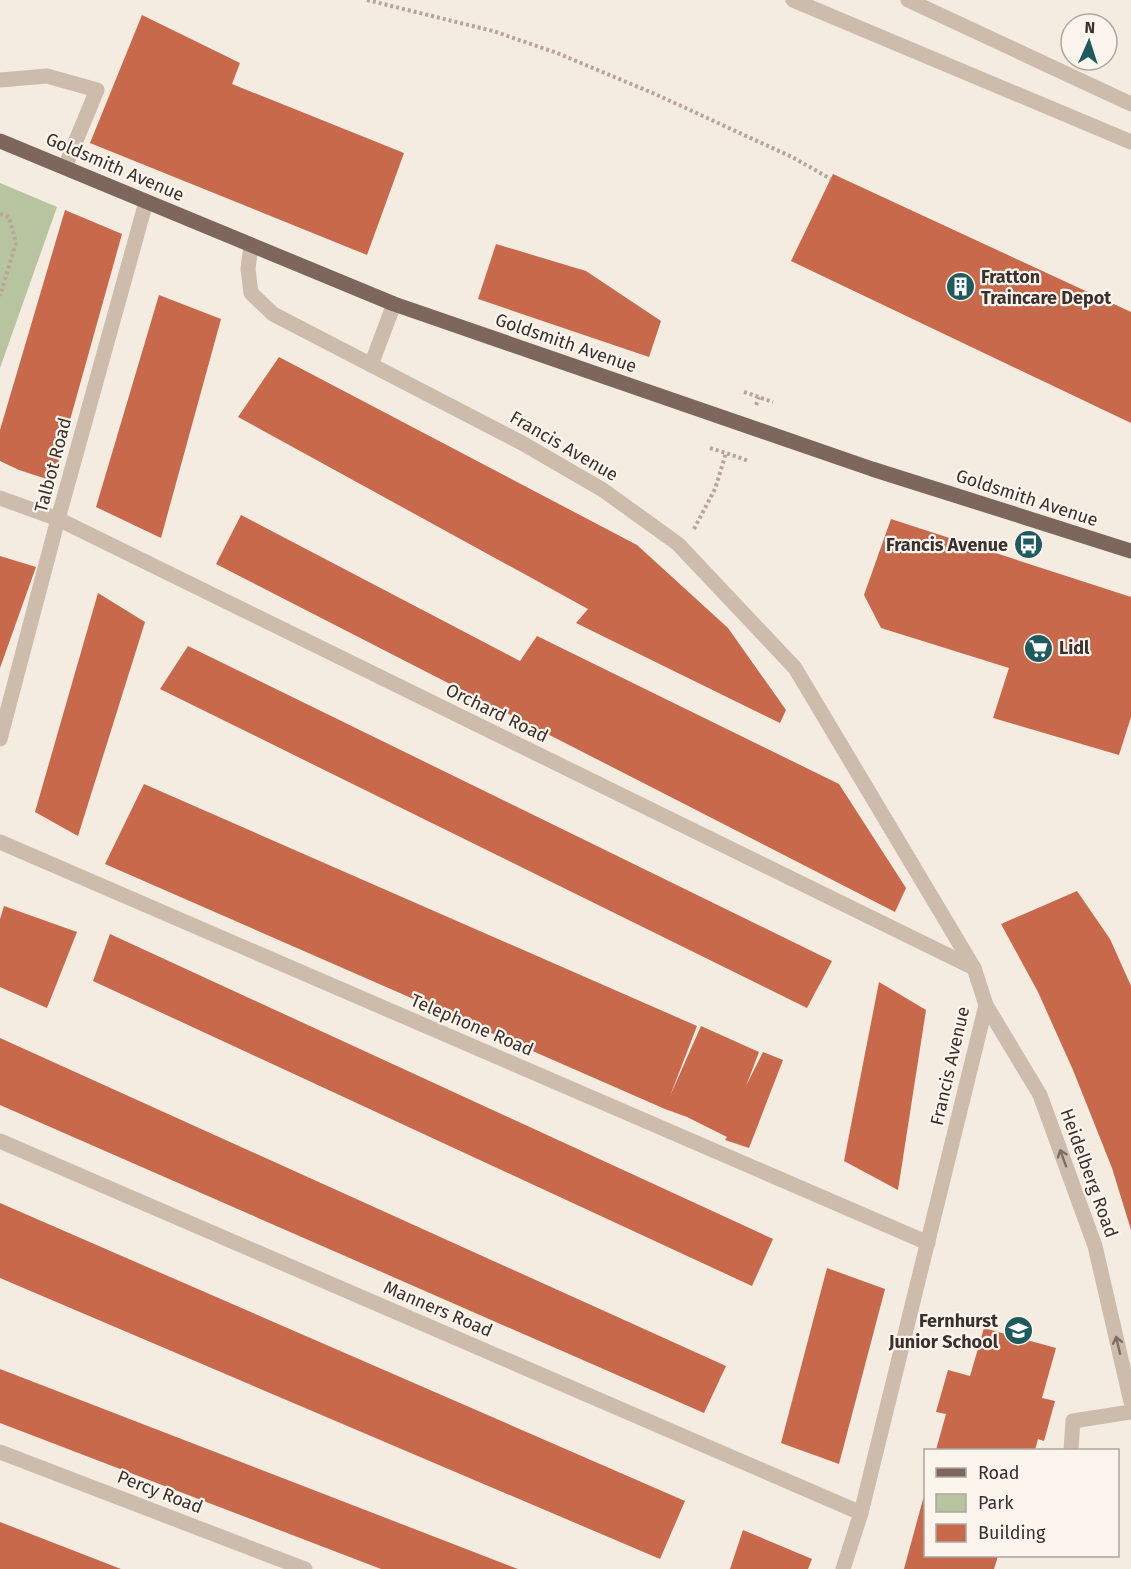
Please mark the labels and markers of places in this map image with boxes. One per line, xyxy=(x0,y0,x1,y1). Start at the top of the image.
place label: Fratton Traincare Depot xyxy=(981,266,1112,309)
building icon: Fratton Traincare Depot xyxy=(944,271,976,303)
bus stop icon: Francis Avenue xyxy=(1013,529,1045,561)
place label: Francis Avenue xyxy=(886,534,1008,556)
supermarket icon: Lidl xyxy=(1022,632,1054,664)
place label: Lidl xyxy=(1059,637,1090,659)
place label: Fernhurst Junior School xyxy=(888,1310,999,1353)
school or university icon: Fernhurst Junior School xyxy=(1003,1315,1035,1347)

